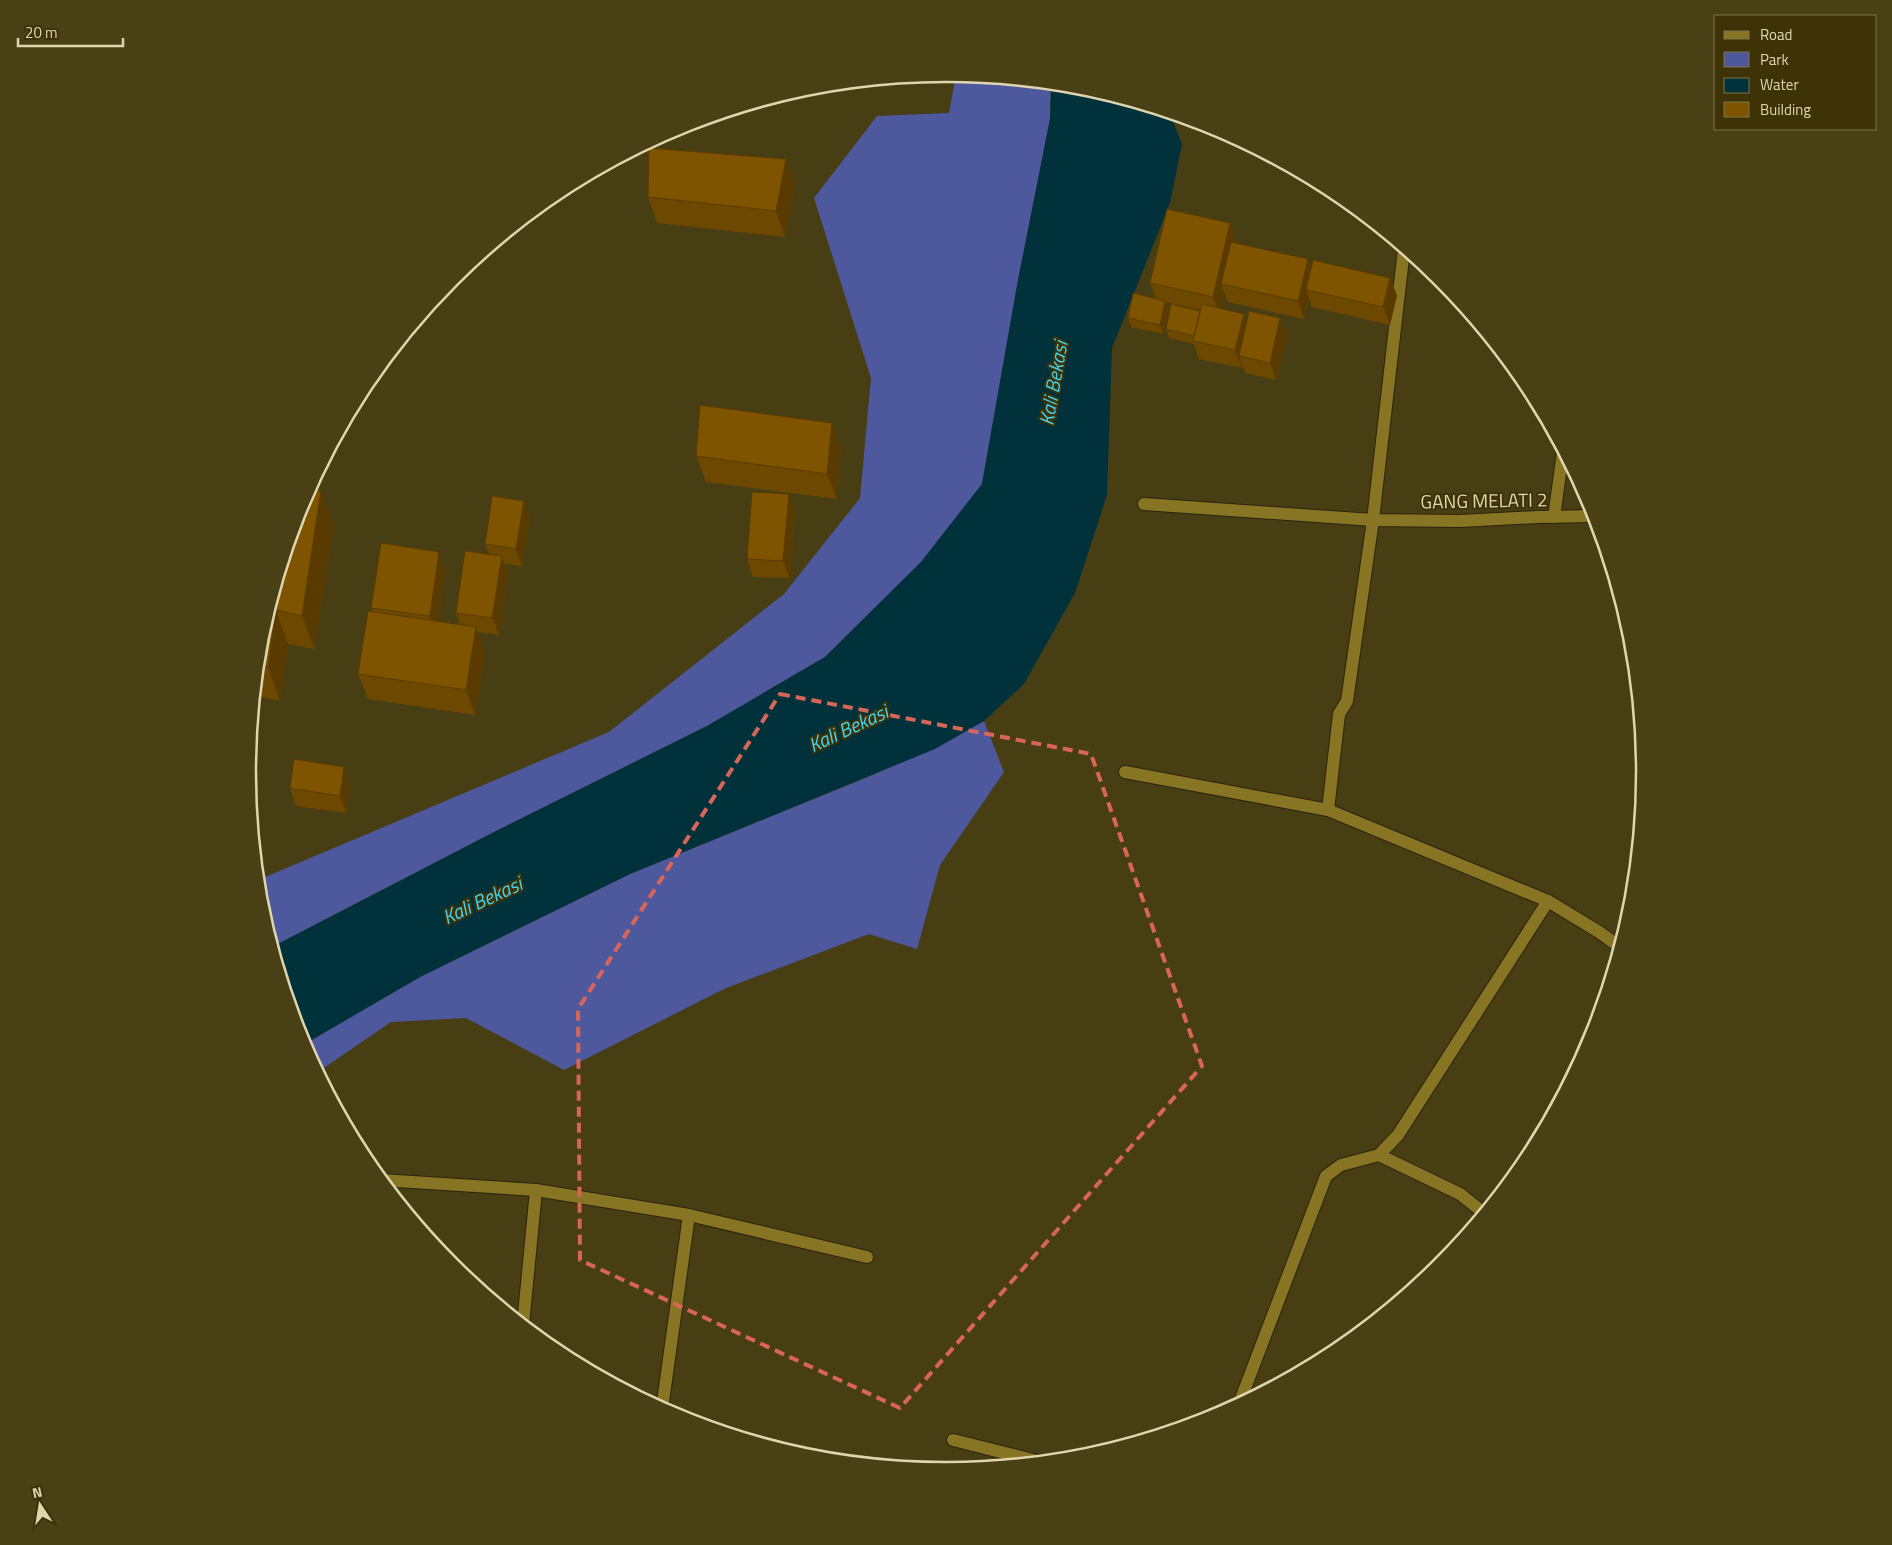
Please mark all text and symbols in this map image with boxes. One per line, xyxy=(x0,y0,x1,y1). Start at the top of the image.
scale bar xyxy=(18,15,122,47)
legend xyxy=(1714,15,1877,130)
text: 20 m xyxy=(25,21,58,44)
text: Road xyxy=(1760,23,1792,46)
text: Park xyxy=(1760,48,1789,71)
text: Water xyxy=(1760,73,1799,96)
text: Building xyxy=(1760,98,1811,121)
water label: Kali Bekasi xyxy=(1030,336,1076,428)
street label: GANG MELATI 2 xyxy=(1420,484,1548,516)
water label: Kali Bekasi xyxy=(803,695,896,760)
water label: Kali Bekasi xyxy=(437,867,530,932)
north arrow xyxy=(15,1480,65,1530)
text: N xyxy=(30,1481,44,1503)

